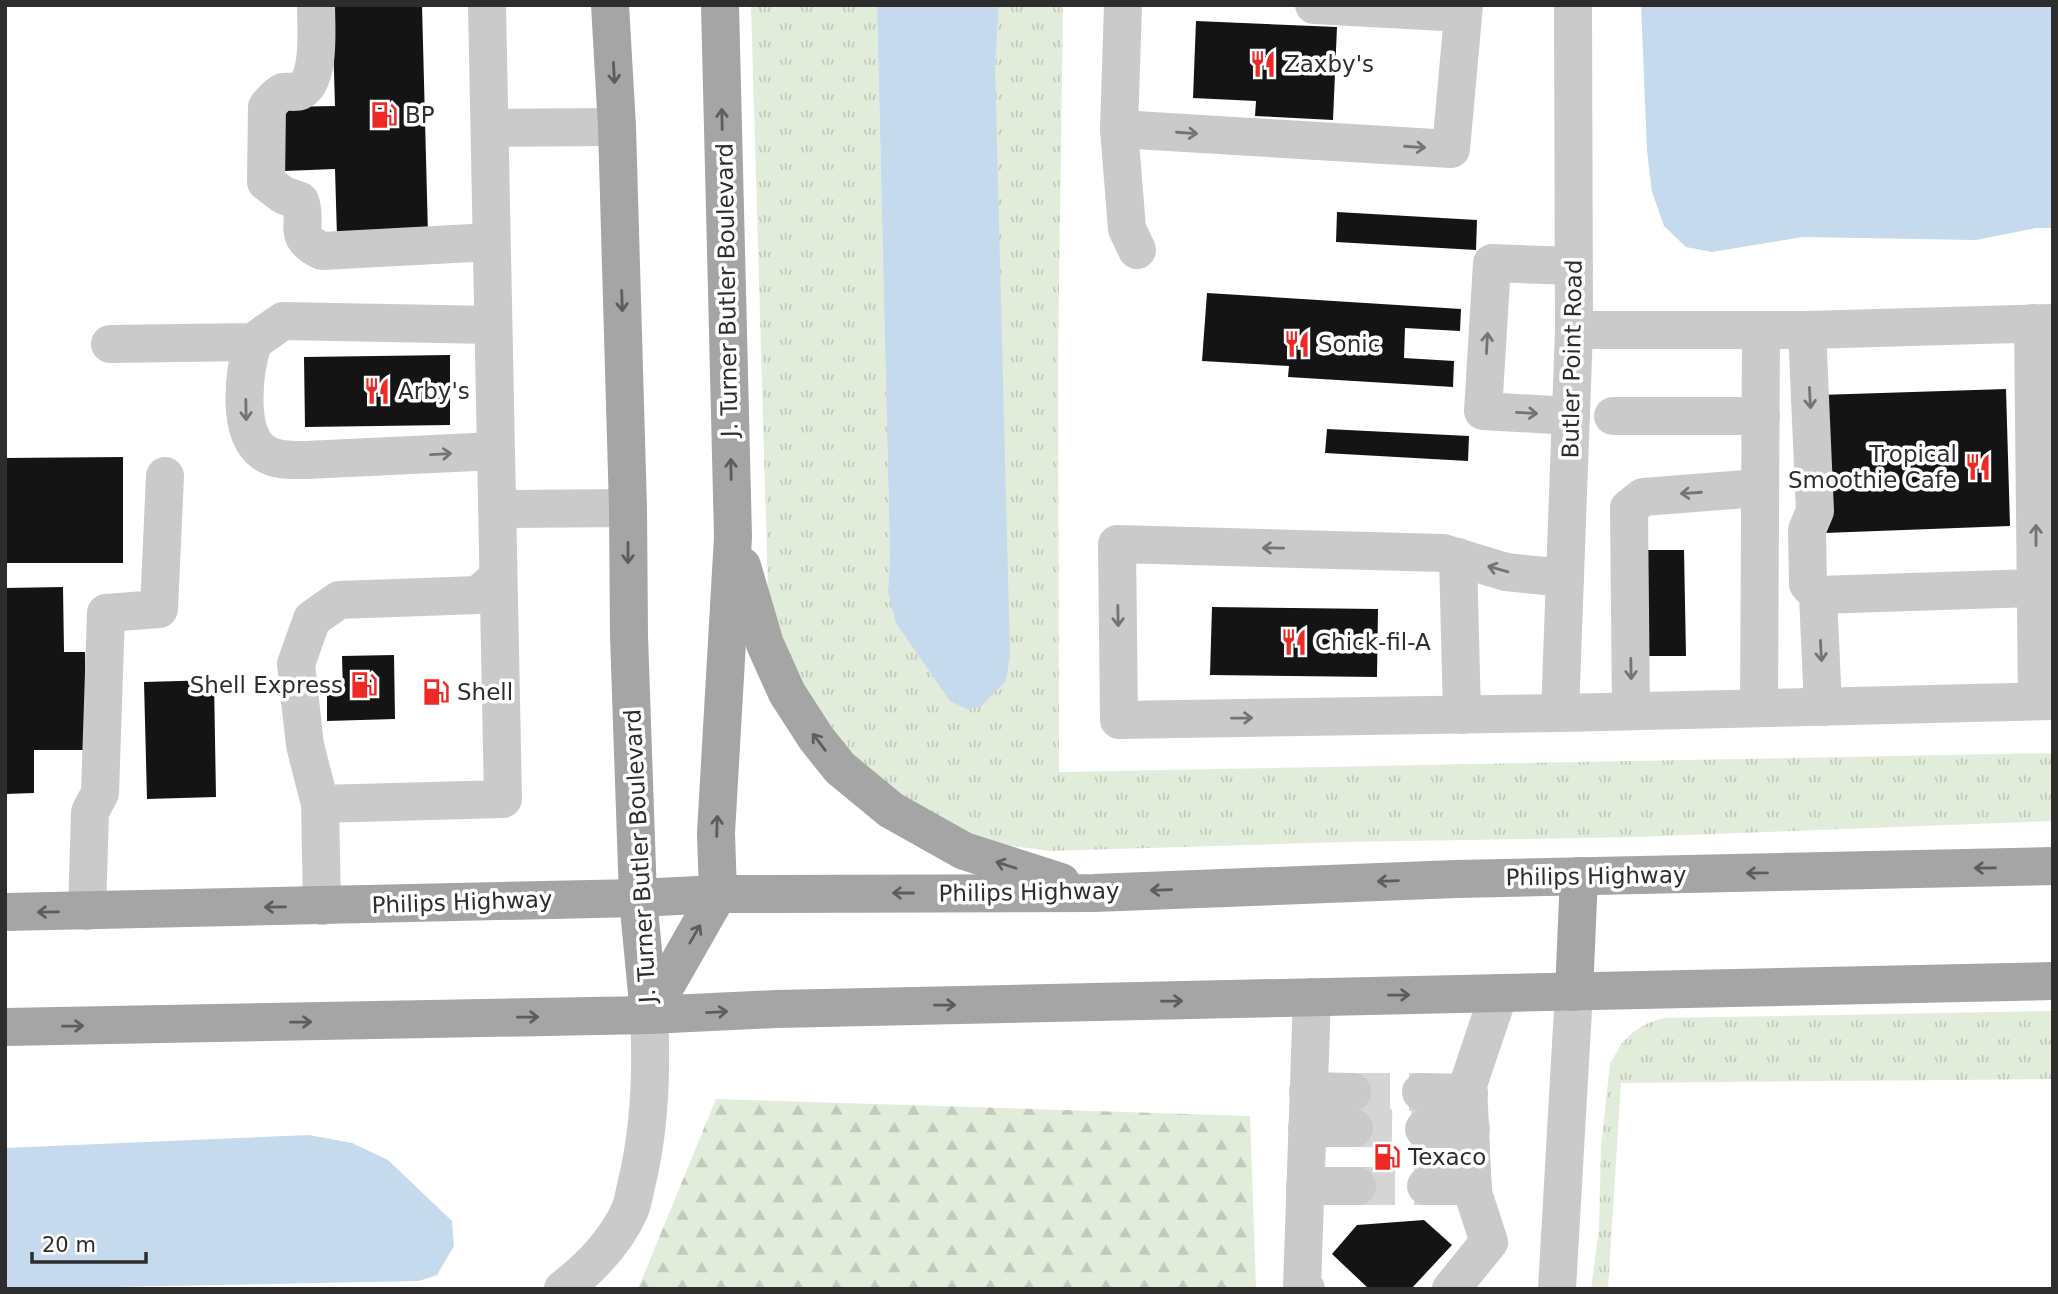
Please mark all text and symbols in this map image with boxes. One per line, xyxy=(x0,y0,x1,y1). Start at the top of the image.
restaurant icon: Zaxby's xyxy=(1248,49,1278,79)
place label: Zaxby's xyxy=(1284,51,1374,77)
one-way arrow xyxy=(607,62,620,85)
fuel station icon: BP xyxy=(369,100,399,130)
place label: BP xyxy=(405,102,435,128)
one-way arrow xyxy=(716,108,729,131)
one-way arrow xyxy=(1176,127,1198,140)
one-way arrow xyxy=(1403,141,1425,154)
street label: J. Turner Butler Boulevard xyxy=(711,143,743,439)
street label: Butler Point Road xyxy=(1557,259,1587,459)
one-way arrow xyxy=(615,289,628,312)
restaurant icon: Sonic xyxy=(1282,329,1312,359)
place label: Sonic xyxy=(1318,331,1380,357)
one-way arrow xyxy=(1481,332,1494,355)
restaurant icon: Arby's xyxy=(362,376,392,406)
place label: Arby's xyxy=(398,378,470,404)
one-way arrow xyxy=(1803,386,1816,409)
one-way arrow xyxy=(239,398,253,421)
one-way arrow xyxy=(1515,407,1538,420)
place label: Tropical Smoothie Cafe xyxy=(1788,441,1957,493)
one-way arrow xyxy=(429,447,452,460)
restaurant icon: Tropical Smoothie Cafe xyxy=(1963,452,1993,482)
one-way arrow xyxy=(725,458,738,481)
one-way arrow xyxy=(1680,487,1703,500)
one-way arrow xyxy=(2029,524,2043,547)
one-way arrow xyxy=(621,541,635,564)
one-way arrow xyxy=(1261,542,1284,555)
one-way arrow xyxy=(1487,562,1509,575)
one-way arrow xyxy=(1111,604,1124,627)
restaurant icon: Chick-fil-A xyxy=(1279,627,1309,657)
place label: Chick-fil-A xyxy=(1315,629,1431,655)
one-way arrow xyxy=(1814,639,1827,662)
one-way arrow xyxy=(1624,658,1638,681)
fuel station icon: Shell Express xyxy=(349,670,379,700)
place label: Shell Express xyxy=(190,672,343,698)
fuel station icon: Shell xyxy=(421,677,451,707)
place label: Shell xyxy=(457,679,513,705)
street label: J. Turner Butler Boulevard xyxy=(619,708,661,1006)
one-way arrow xyxy=(1230,711,1253,725)
one-way arrow xyxy=(812,732,827,751)
one-way arrow xyxy=(710,815,723,838)
one-way arrow xyxy=(995,857,1017,870)
street label: Philips Highway xyxy=(1505,861,1687,891)
one-way arrow xyxy=(1973,861,1996,874)
one-way arrow xyxy=(1746,866,1769,879)
one-way arrow xyxy=(1377,875,1400,888)
street label: Philips Highway xyxy=(938,877,1120,907)
one-way arrow xyxy=(1150,884,1173,897)
street label: Philips Highway xyxy=(371,886,553,918)
one-way arrow xyxy=(892,886,915,900)
one-way arrow xyxy=(264,900,287,914)
one-way arrow xyxy=(37,905,60,918)
one-way arrow xyxy=(688,925,702,945)
one-way arrow xyxy=(1388,989,1411,1002)
one-way arrow xyxy=(1160,994,1183,1007)
one-way arrow xyxy=(933,999,956,1012)
one-way arrow xyxy=(705,1005,728,1018)
one-way arrow xyxy=(517,1011,540,1024)
one-way arrow xyxy=(289,1015,312,1028)
one-way arrow xyxy=(62,1019,85,1033)
fuel station icon: Texaco xyxy=(1372,1142,1402,1172)
place label: Texaco xyxy=(1407,1144,1486,1170)
scale bar xyxy=(32,1220,145,1264)
text: 20 m xyxy=(42,1233,96,1257)

